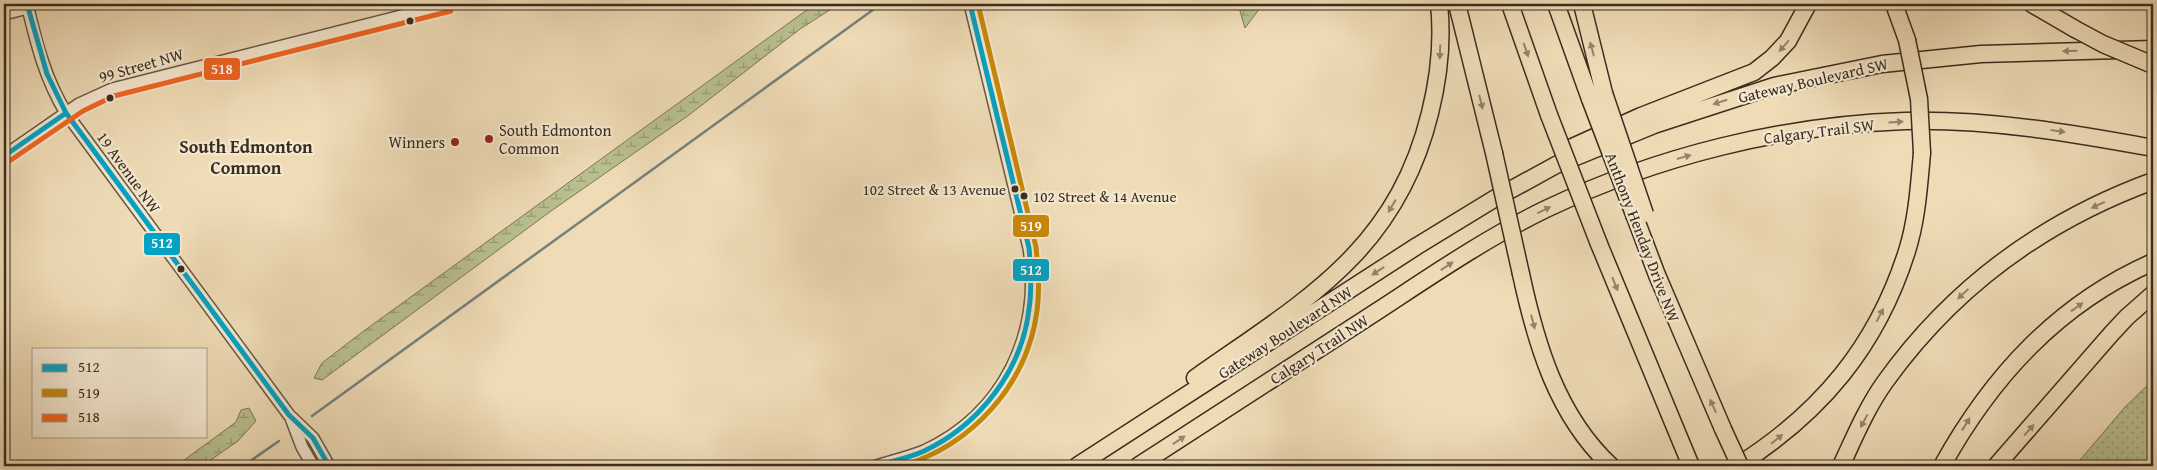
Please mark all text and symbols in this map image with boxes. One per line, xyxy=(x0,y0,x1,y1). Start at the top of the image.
unlabelled marker xyxy=(405,16,415,26)
one-way arrow xyxy=(1778,39,1789,52)
street label: 99 Street NW xyxy=(96,41,186,89)
one-way arrow xyxy=(1588,41,1596,56)
one-way arrow xyxy=(1523,42,1530,57)
one-way arrow xyxy=(1435,45,1443,61)
one-way arrow xyxy=(2061,48,2077,56)
street label: Gateway Boulevard SW xyxy=(1736,51,1891,109)
line badge: 518 xyxy=(203,57,241,81)
text: 518 xyxy=(211,59,233,79)
unlabelled marker xyxy=(105,93,115,103)
one-way arrow xyxy=(1477,95,1485,110)
one-way arrow xyxy=(1712,99,1727,107)
street label: Calgary Trail SW xyxy=(1762,112,1876,150)
place label: South Edmonton Common xyxy=(499,118,611,160)
one-way arrow xyxy=(1888,118,1904,126)
street label: 19 Avenue NW xyxy=(91,126,167,218)
one-way arrow xyxy=(2050,127,2066,135)
place label: Winners xyxy=(388,130,445,154)
district label: South Edmonton Common xyxy=(179,133,313,181)
marker: South Edmonton Common xyxy=(483,133,495,145)
marker: Winners xyxy=(449,136,461,148)
street label: Anthony Henday Drive NW xyxy=(1600,149,1687,326)
one-way arrow xyxy=(1677,152,1692,160)
place label: 102 Street & 13 Avenue xyxy=(863,179,1006,200)
marker: 102 Street & 13 Avenue xyxy=(1010,184,1020,194)
place label: 102 Street & 14 Avenue xyxy=(1033,186,1177,207)
marker: 102 Street & 14 Avenue xyxy=(1019,191,1029,201)
one-way arrow xyxy=(1388,199,1397,212)
one-way arrow xyxy=(2091,201,2105,209)
one-way arrow xyxy=(1537,206,1551,214)
line badge: 519 xyxy=(1012,214,1050,238)
text: 519 xyxy=(1020,216,1042,236)
line badge: 512 xyxy=(143,232,181,256)
text: 512 xyxy=(151,233,173,253)
line badge: 512 xyxy=(1012,258,1050,282)
text: 512 xyxy=(1020,260,1042,280)
one-way arrow xyxy=(1441,261,1454,270)
unlabelled marker xyxy=(176,264,186,274)
one-way arrow xyxy=(1372,266,1385,276)
one-way arrow xyxy=(1611,277,1619,292)
street label: Gateway Boulevard NW xyxy=(1213,279,1357,385)
one-way arrow xyxy=(1957,288,1969,300)
one-way arrow xyxy=(2070,301,2083,312)
street label: Calgary Trail NW xyxy=(1265,308,1374,390)
one-way arrow xyxy=(1876,308,1884,322)
one-way arrow xyxy=(1529,314,1537,329)
legend xyxy=(32,348,208,438)
text: 512 xyxy=(78,356,100,377)
text: 519 xyxy=(78,382,100,403)
one-way arrow xyxy=(1708,399,1716,413)
text: 518 xyxy=(78,406,100,427)
one-way arrow xyxy=(1859,414,1868,428)
one-way arrow xyxy=(1962,417,1971,431)
one-way arrow xyxy=(2023,424,2034,437)
one-way arrow xyxy=(1771,434,1784,444)
one-way arrow xyxy=(1172,435,1185,444)

